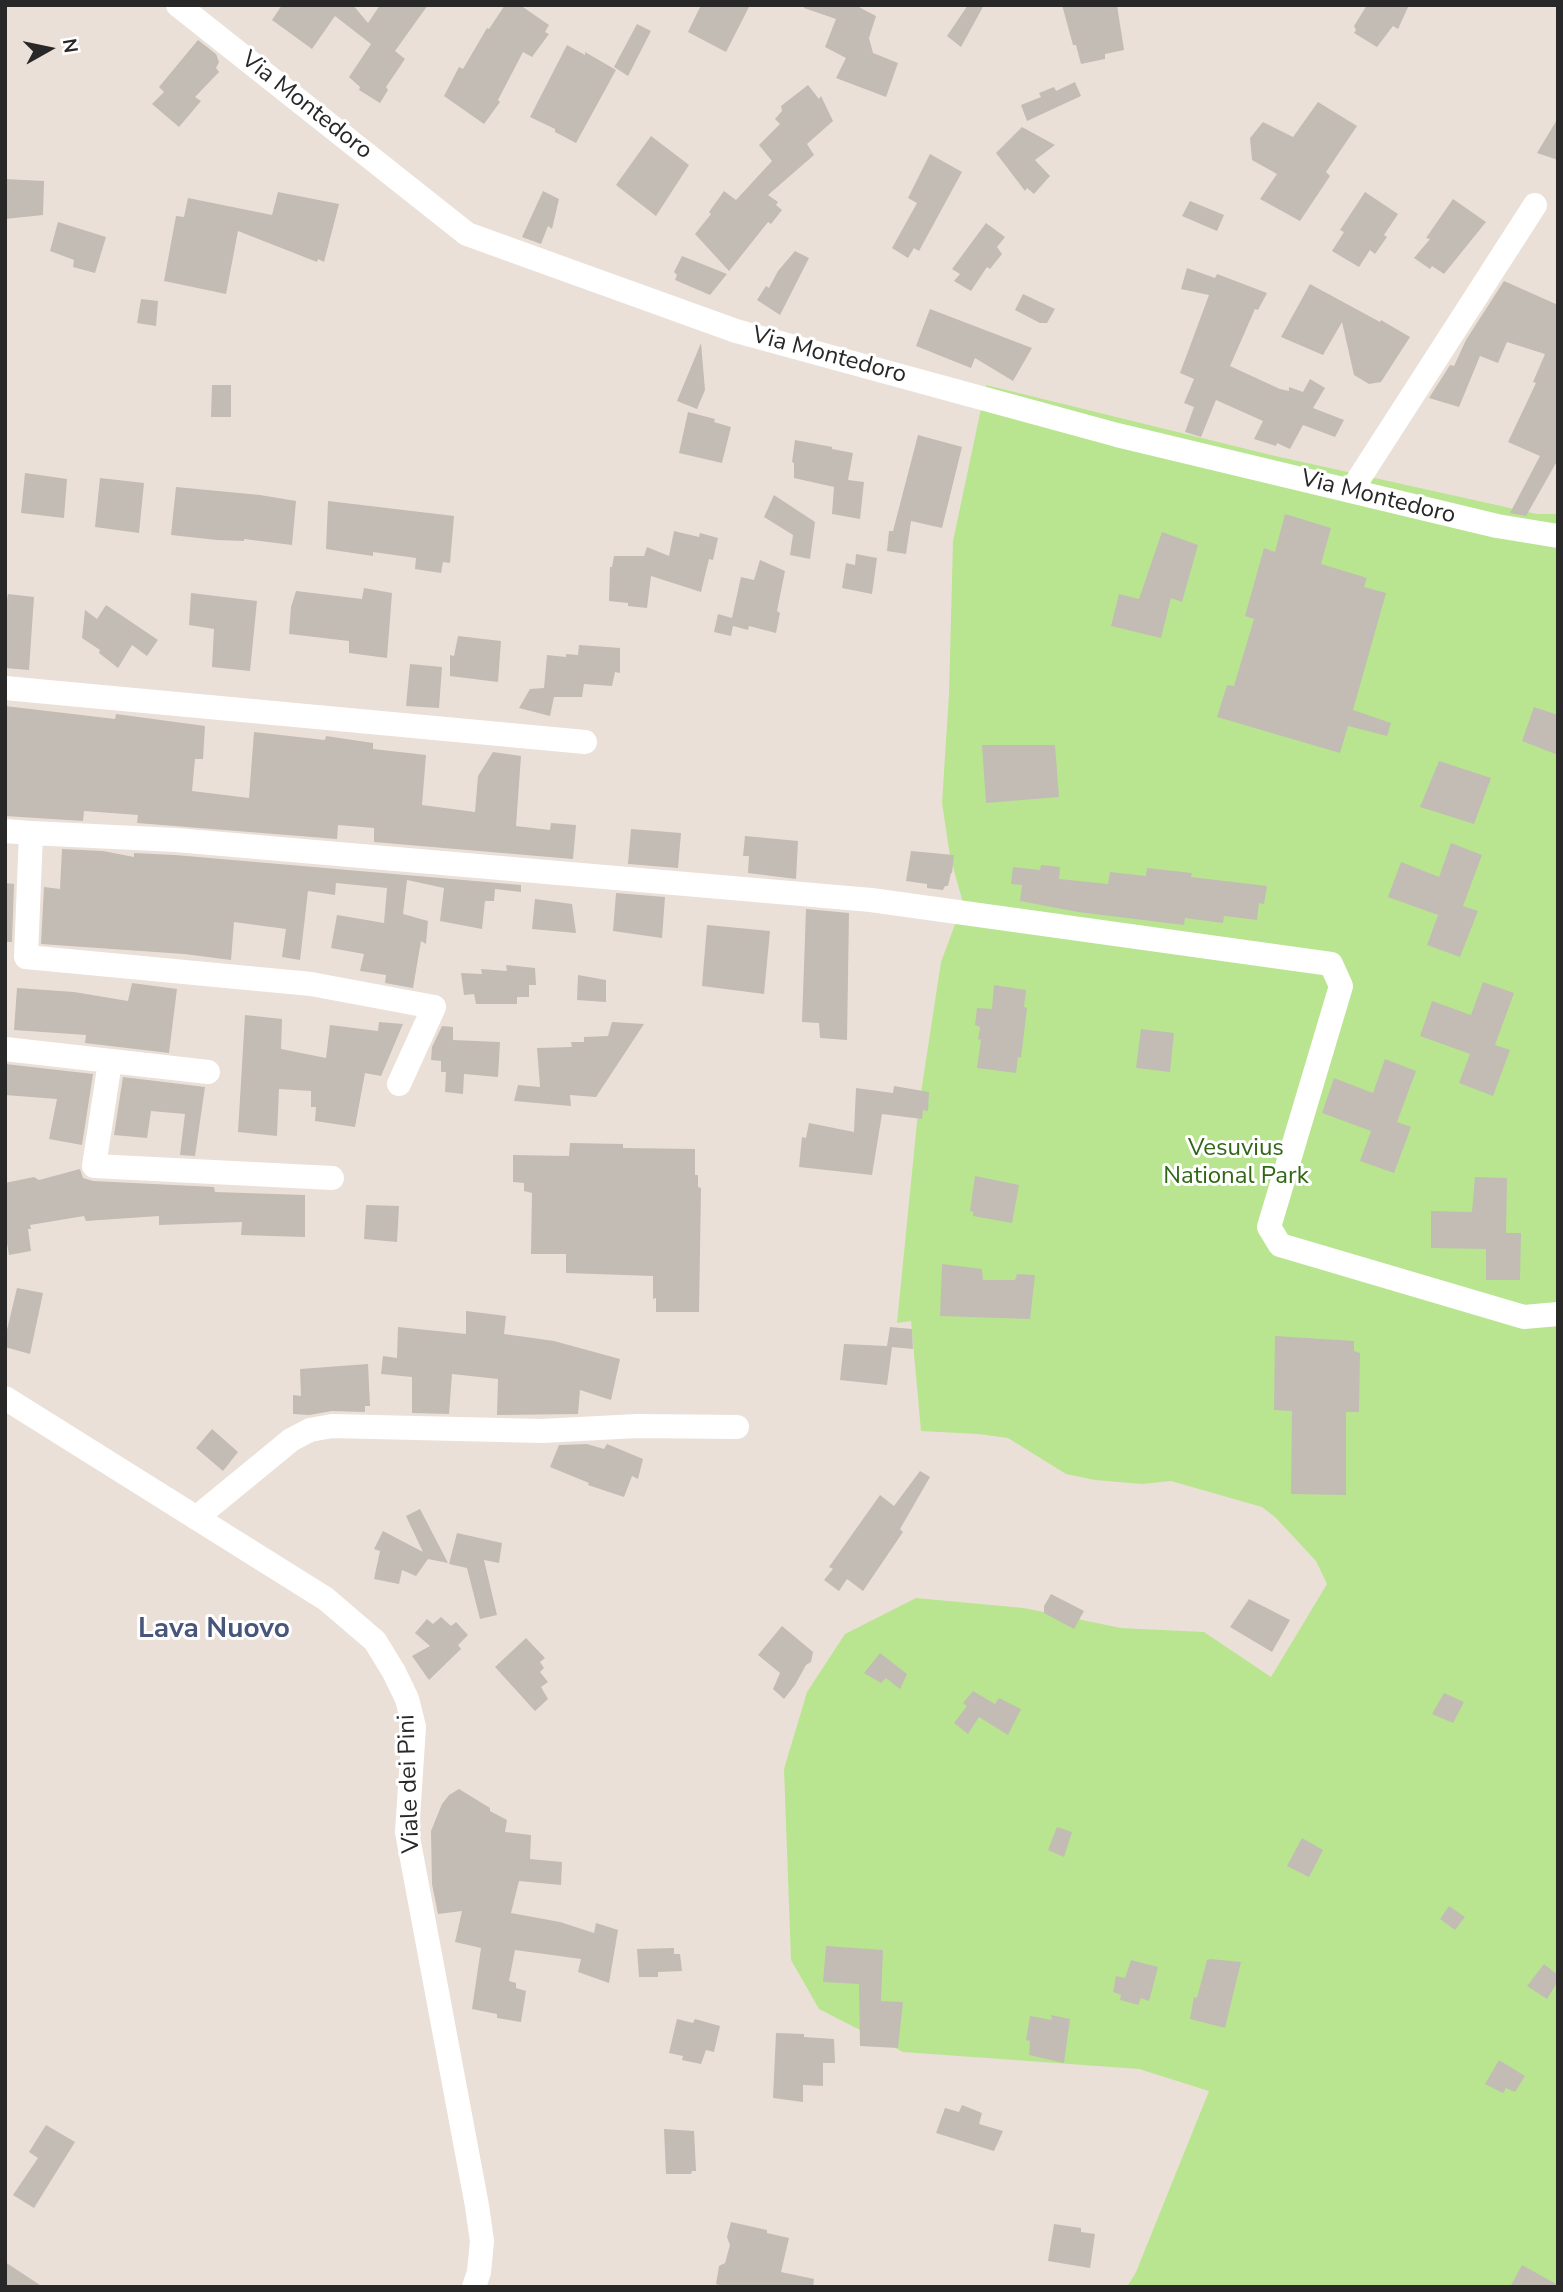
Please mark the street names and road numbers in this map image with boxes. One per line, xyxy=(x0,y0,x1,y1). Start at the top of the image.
street label: Via Montedoro xyxy=(235,46,377,166)
street label: Via Montedoro xyxy=(749,322,909,390)
street label: Via Montedoro xyxy=(1298,465,1458,531)
street label: Viale dei Pini xyxy=(393,1714,427,1854)

